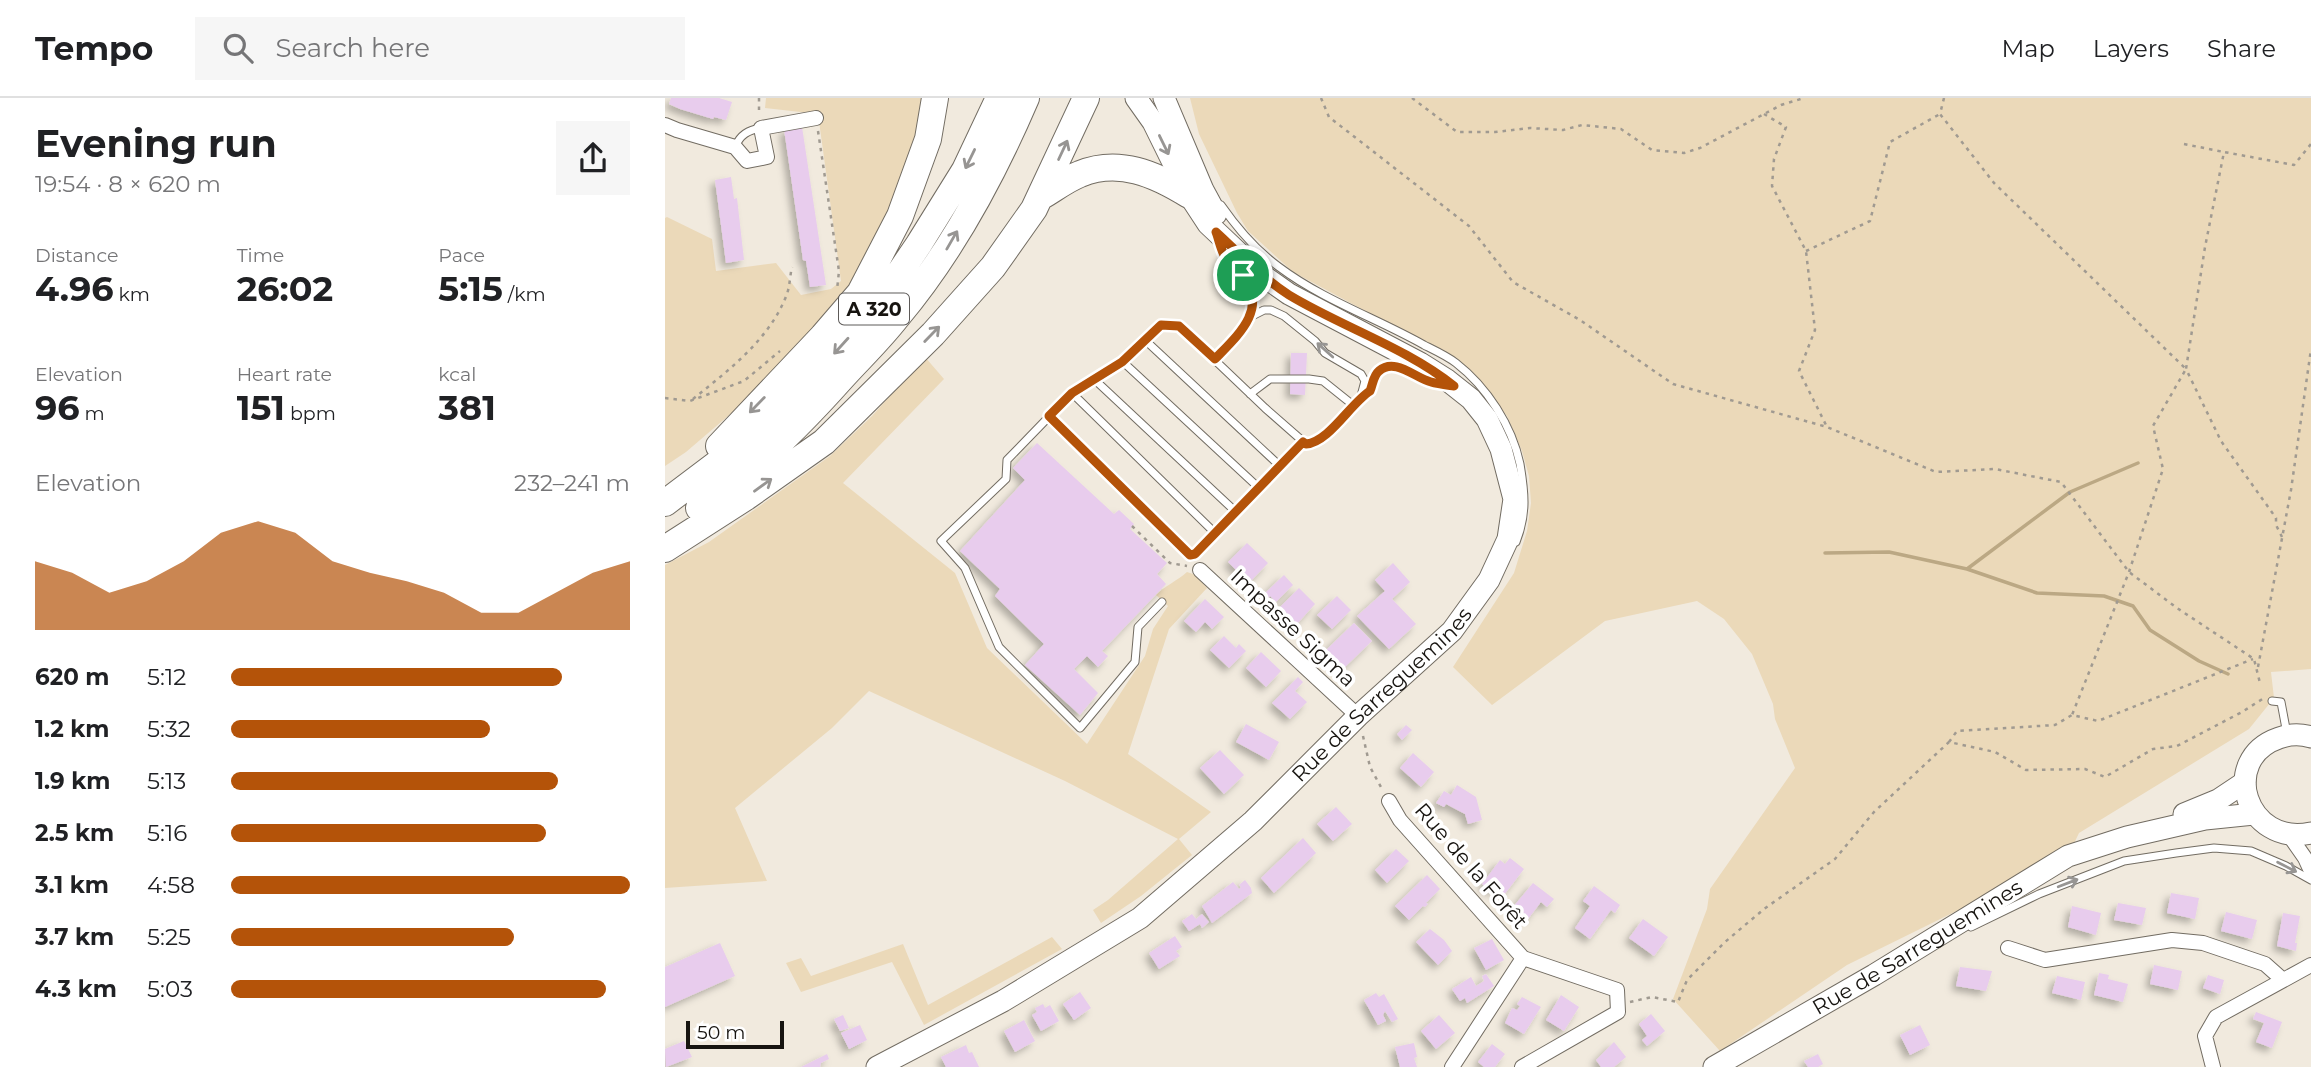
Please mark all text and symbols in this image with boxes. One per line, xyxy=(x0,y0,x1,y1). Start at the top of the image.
search box xyxy=(195,17,685,80)
text: Tempo xyxy=(35,28,153,68)
icon: search xyxy=(219,29,257,67)
text: Search here xyxy=(275,32,430,64)
text: Map xyxy=(2001,34,2055,63)
text: Layers xyxy=(2093,34,2169,63)
text: Share xyxy=(2207,34,2276,63)
text: Evening run xyxy=(35,120,277,167)
button: share xyxy=(556,121,630,195)
one-way arrow xyxy=(1158,134,1171,155)
one-way arrow xyxy=(1057,140,1070,161)
one-way arrow xyxy=(962,148,976,169)
text: 19:54 · 8 × 620 m xyxy=(35,170,221,198)
one-way arrow xyxy=(945,230,959,250)
text: Distance xyxy=(35,244,118,267)
text: Time xyxy=(237,244,284,267)
text: Pace xyxy=(438,244,485,267)
pin xyxy=(1213,245,1273,305)
icon: arrive xyxy=(1224,256,1262,294)
text: 4.96 xyxy=(35,267,114,310)
text: 26:02 xyxy=(237,267,333,310)
text: 5:15 xyxy=(438,267,503,310)
text: km xyxy=(114,283,150,306)
text: /km xyxy=(503,283,546,306)
road number: A 320 xyxy=(839,294,909,324)
one-way arrow xyxy=(924,326,941,343)
one-way arrow xyxy=(832,337,849,354)
one-way arrow xyxy=(1316,342,1334,359)
text: Elevation xyxy=(35,363,123,386)
text: Heart rate xyxy=(237,363,332,386)
text: kcal xyxy=(438,363,476,386)
text: 96 xyxy=(35,386,80,429)
text: 151 xyxy=(237,386,285,429)
text: 381 xyxy=(438,386,496,429)
one-way arrow xyxy=(749,396,766,413)
text: m xyxy=(80,402,105,425)
text: bpm xyxy=(285,402,336,425)
text: Elevation xyxy=(35,469,141,497)
text: 232–241 m xyxy=(514,469,630,497)
one-way arrow xyxy=(753,478,772,492)
street label: Impasse Sigma xyxy=(1226,563,1361,692)
street label: Rue de Sarreguemines xyxy=(1286,603,1477,787)
text: 620 m xyxy=(35,663,109,691)
text: 5:12 xyxy=(147,663,186,691)
text: 1.2 km xyxy=(35,715,109,743)
text: 5:32 xyxy=(147,715,191,743)
text: 1.9 km xyxy=(35,767,110,795)
text: 5:13 xyxy=(147,767,186,795)
street label: Rue de la Forêt xyxy=(1410,798,1533,934)
text: 2.5 km xyxy=(35,819,114,847)
text: 5:16 xyxy=(147,819,187,847)
one-way arrow xyxy=(2276,860,2297,874)
text: 3.1 km xyxy=(35,871,109,899)
text: 4:58 xyxy=(147,871,195,899)
street label: Rue de Sarreguemines xyxy=(1808,874,2027,1020)
one-way arrow xyxy=(2056,875,2078,888)
text: 3.7 km xyxy=(35,923,114,951)
text: 5:25 xyxy=(147,923,191,951)
text: 4.3 km xyxy=(35,975,117,1003)
text: 5:03 xyxy=(147,975,193,1003)
scale bar xyxy=(686,1018,784,1050)
text: 50 m xyxy=(697,1021,745,1044)

